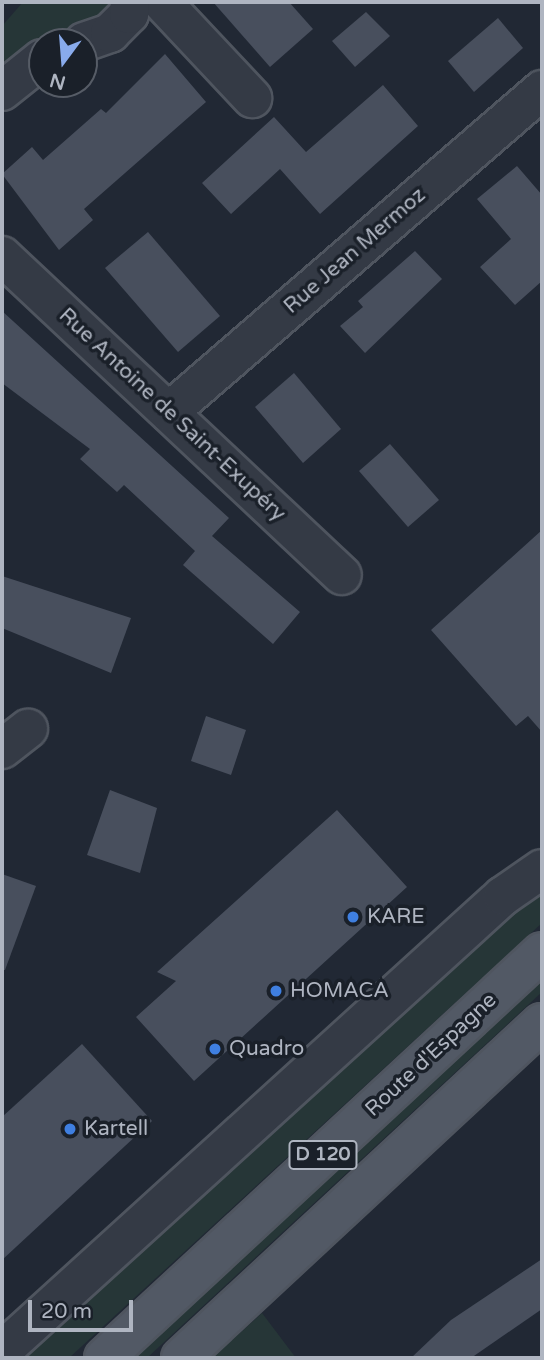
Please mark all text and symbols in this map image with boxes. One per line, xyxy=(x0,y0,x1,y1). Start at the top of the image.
north arrow xyxy=(28,28,98,98)
text: N xyxy=(47,69,68,94)
street label: Rue Jean Mermoz xyxy=(279,183,431,319)
street label: Rue Antoine de Saint-Exupéry xyxy=(53,303,291,527)
place label: KARE xyxy=(367,904,425,930)
marker: KARE xyxy=(345,909,361,925)
place label: HOMACA xyxy=(290,978,389,1004)
marker: HOMACA xyxy=(268,983,284,999)
street label: Route d'Espagne xyxy=(360,988,502,1122)
place label: Quadro xyxy=(229,1036,304,1062)
marker: Quadro xyxy=(207,1041,223,1057)
place label: Kartell xyxy=(84,1116,148,1142)
marker: Kartell xyxy=(62,1121,78,1137)
road number: D 120 xyxy=(288,1140,358,1170)
scale bar xyxy=(32,1286,136,1330)
text: 20 m xyxy=(41,1299,92,1324)

